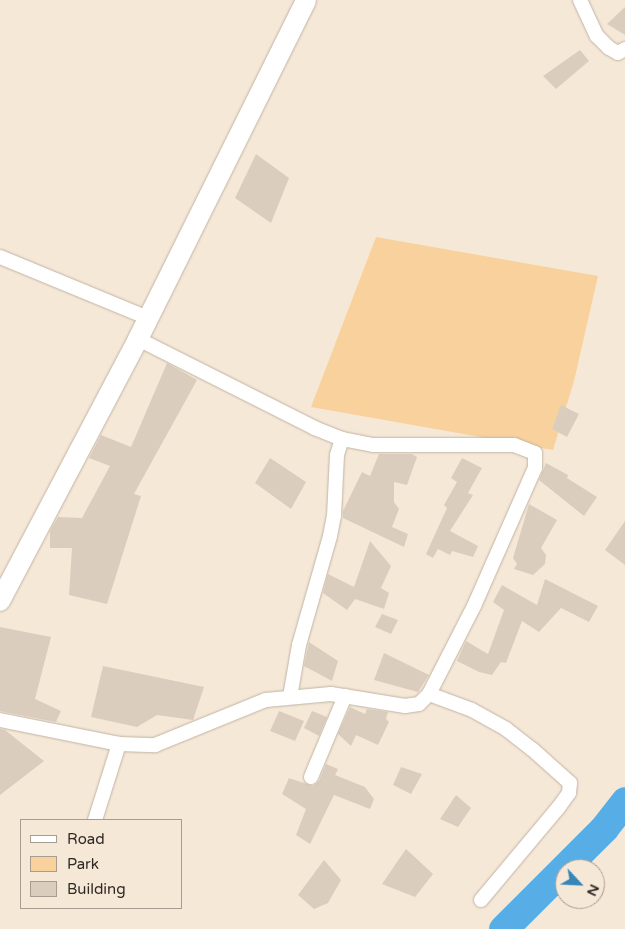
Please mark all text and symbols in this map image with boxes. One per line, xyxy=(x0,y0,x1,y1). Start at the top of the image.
legend xyxy=(20,819,182,909)
text: Road xyxy=(67,830,105,848)
text: Park xyxy=(67,855,99,873)
north arrow xyxy=(555,859,605,909)
text: Building xyxy=(67,880,126,898)
text: N xyxy=(583,881,603,899)

